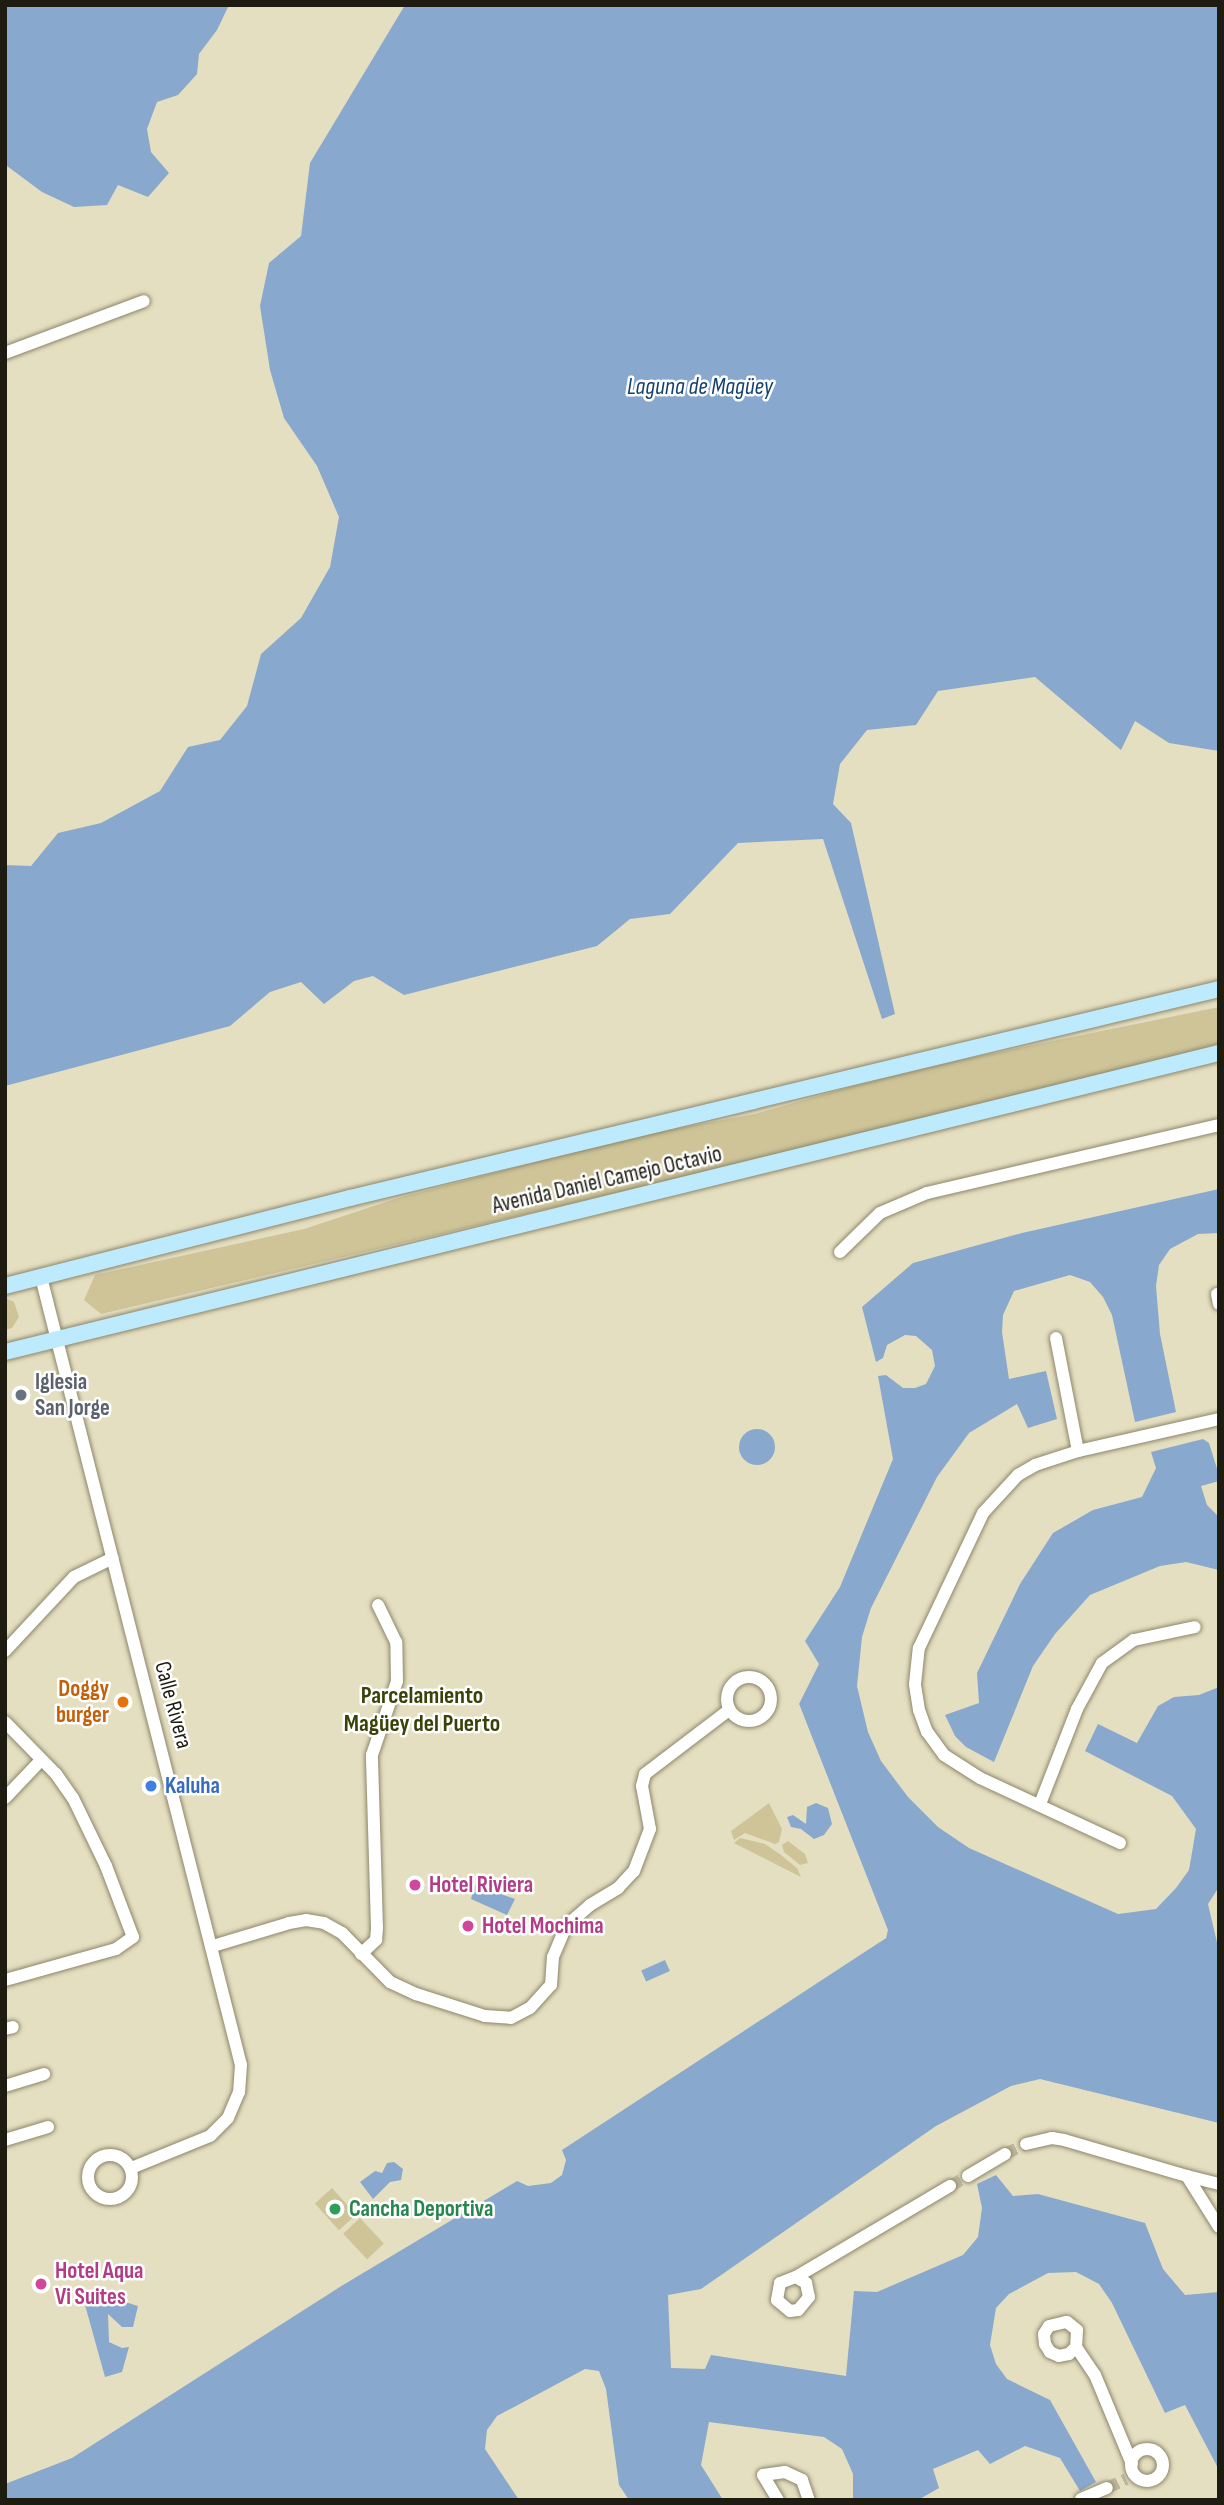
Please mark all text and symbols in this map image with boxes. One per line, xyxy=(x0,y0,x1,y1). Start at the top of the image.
water label: Laguna de Magüey xyxy=(627,373,773,401)
street label: Avenida Daniel Camejo Octavio xyxy=(490,1140,724,1220)
place label: Iglesia San Jorge xyxy=(35,1368,110,1422)
marker: Iglesia San Jorge xyxy=(13,1387,29,1403)
street label: Calle Rivera xyxy=(148,1658,198,1752)
place label: Doggy burger xyxy=(56,1675,109,1729)
district label: Parcelamiento Magüey del Puerto xyxy=(344,1682,500,1738)
marker: Doggy burger xyxy=(115,1694,131,1710)
place label: Kaluha xyxy=(165,1772,220,1800)
marker: Kaluha xyxy=(143,1778,159,1794)
place label: Hotel Riviera xyxy=(429,1871,533,1899)
marker: Hotel Riviera xyxy=(407,1877,423,1893)
place label: Hotel Mochima xyxy=(482,1912,604,1940)
marker: Hotel Mochima xyxy=(460,1918,476,1934)
place label: Cancha Deportiva xyxy=(349,2195,493,2223)
marker: Cancha Deportiva xyxy=(327,2201,343,2217)
place label: Hotel Aqua Vi Suites xyxy=(55,2257,143,2311)
marker: Hotel Aqua Vi Suites xyxy=(33,2276,49,2292)

